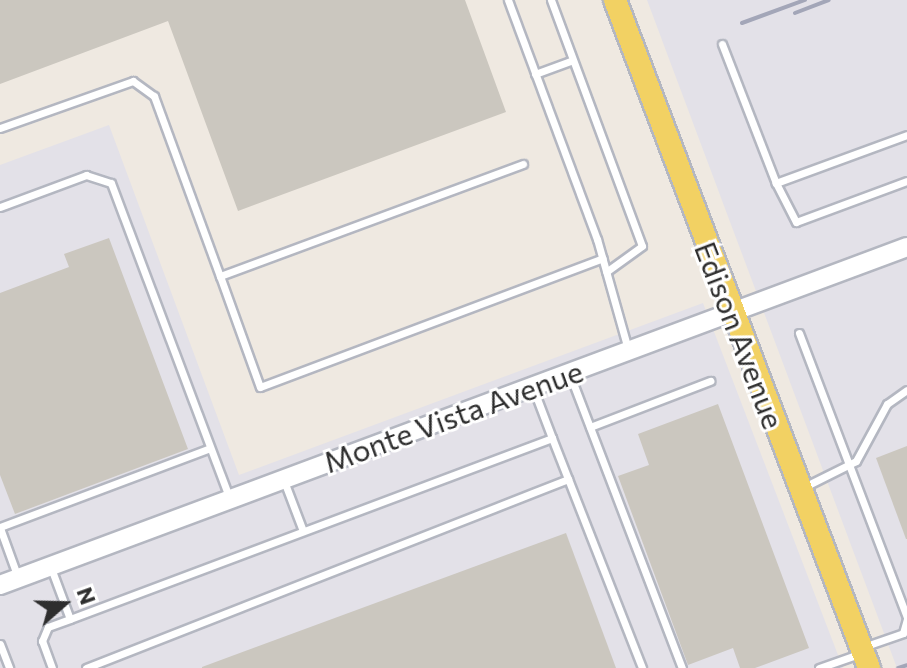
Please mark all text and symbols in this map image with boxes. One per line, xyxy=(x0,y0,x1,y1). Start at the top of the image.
street label: Edison Avenue xyxy=(688,236,792,434)
street label: Monte Vista Avenue xyxy=(319,352,587,480)
north arrow xyxy=(24,564,104,644)
text: N xyxy=(72,583,103,608)

